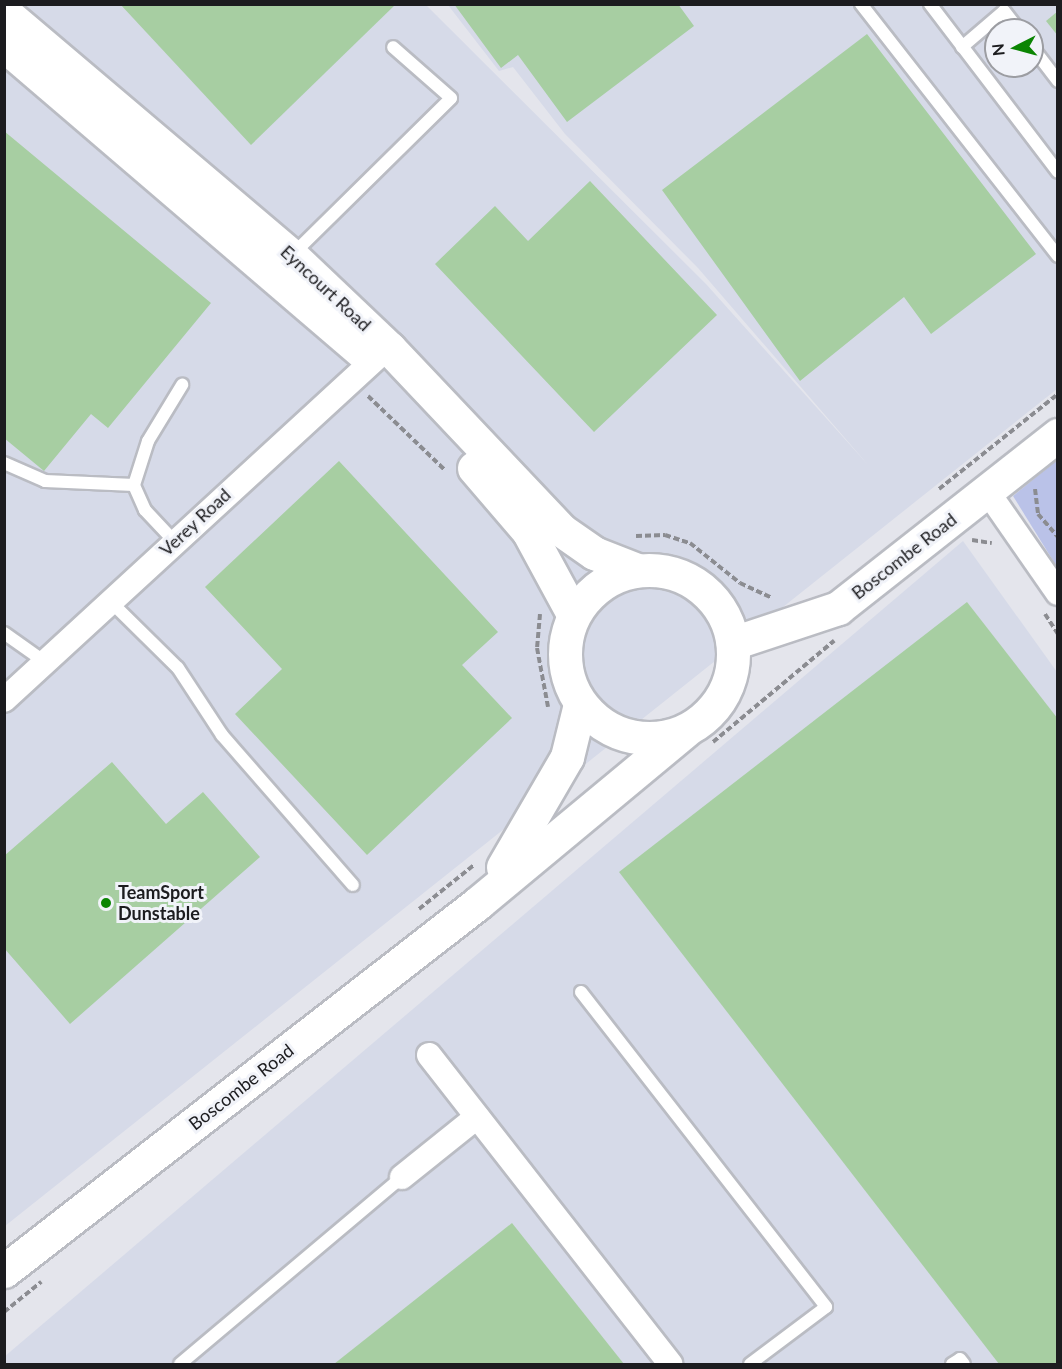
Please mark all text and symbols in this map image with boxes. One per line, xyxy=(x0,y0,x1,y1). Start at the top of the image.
north arrow xyxy=(984,18,1044,78)
text: N xyxy=(987,43,1008,57)
street label: Eyncourt Road xyxy=(276,241,376,335)
street label: Verey Road xyxy=(155,484,235,560)
street label: Boscombe Road xyxy=(847,508,961,604)
place label: TeamSport Dunstable xyxy=(118,882,204,924)
marker: TeamSport Dunstable xyxy=(99,896,113,910)
street label: Boscombe Road xyxy=(184,1039,298,1135)

